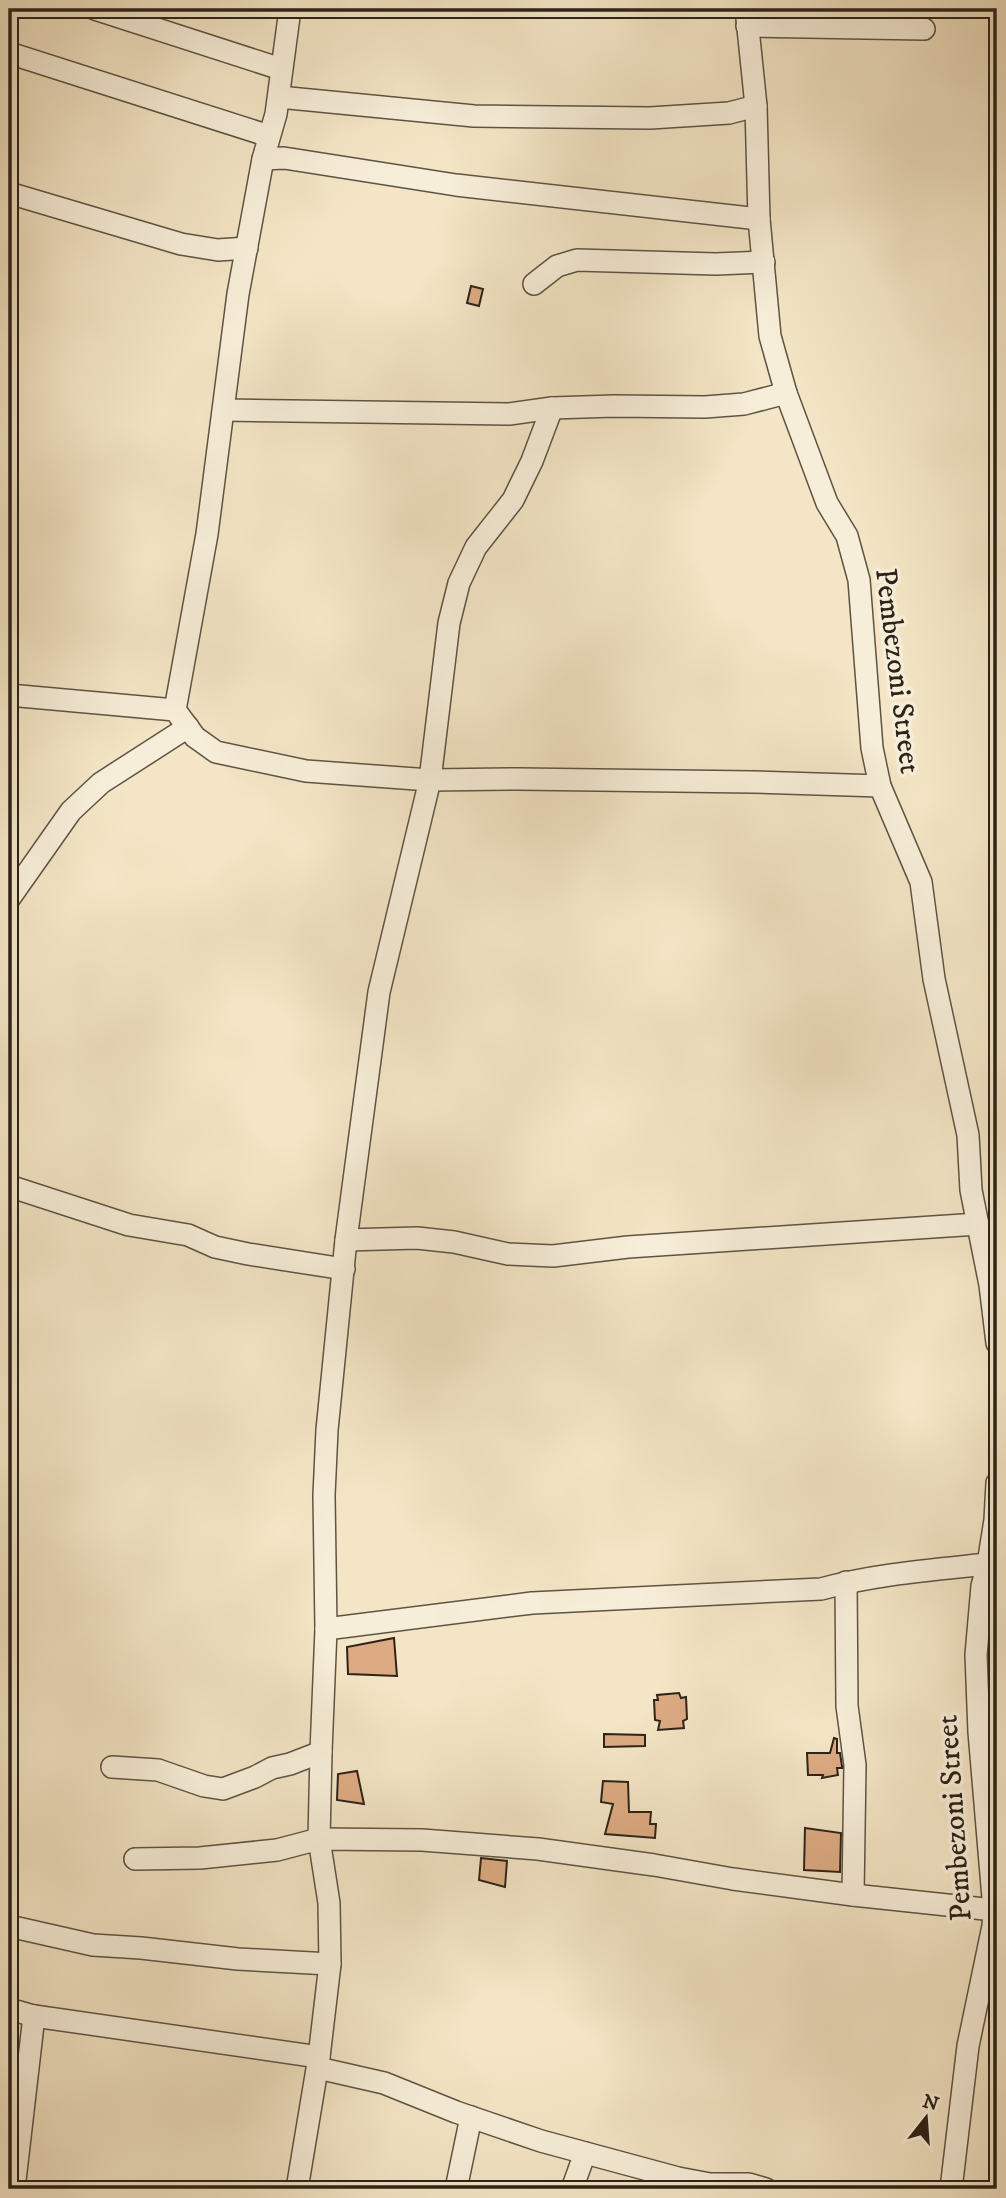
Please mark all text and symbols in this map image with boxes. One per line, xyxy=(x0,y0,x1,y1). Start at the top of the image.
street label: Pembezoni Street xyxy=(866,566,928,776)
street label: Pembezoni Street xyxy=(929,1714,981,1922)
north arrow xyxy=(890,2082,960,2152)
text: N xyxy=(920,2090,942,2117)

